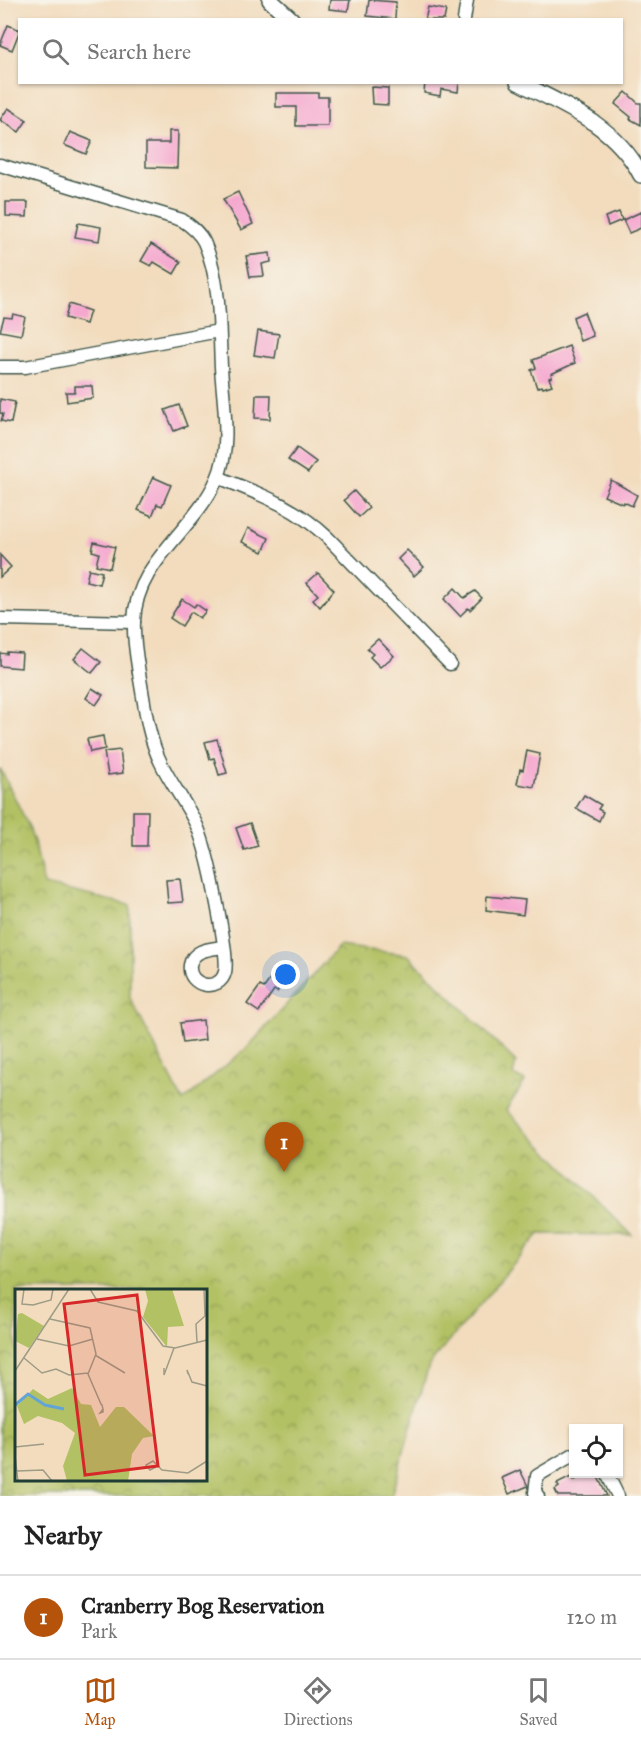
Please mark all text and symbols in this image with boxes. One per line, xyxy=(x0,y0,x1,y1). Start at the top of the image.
search box xyxy=(18,18,623,84)
icon: search xyxy=(39,35,72,68)
text: Search here xyxy=(87,38,191,65)
your location xyxy=(271,960,300,989)
pin: 1 xyxy=(264,1122,304,1172)
inset map xyxy=(15,1289,207,1481)
map controls xyxy=(569,1424,623,1478)
button: locate xyxy=(569,1424,623,1478)
text: Nearby xyxy=(24,1519,102,1551)
text: Cranberry Bog Reservation xyxy=(81,1592,324,1619)
text: 1 xyxy=(40,1605,47,1629)
text: 120 m xyxy=(566,1605,617,1629)
text: Park xyxy=(81,1619,117,1643)
tab: Map xyxy=(84,1674,117,1729)
tab: Directions xyxy=(284,1674,352,1729)
tab: Saved xyxy=(519,1674,557,1729)

